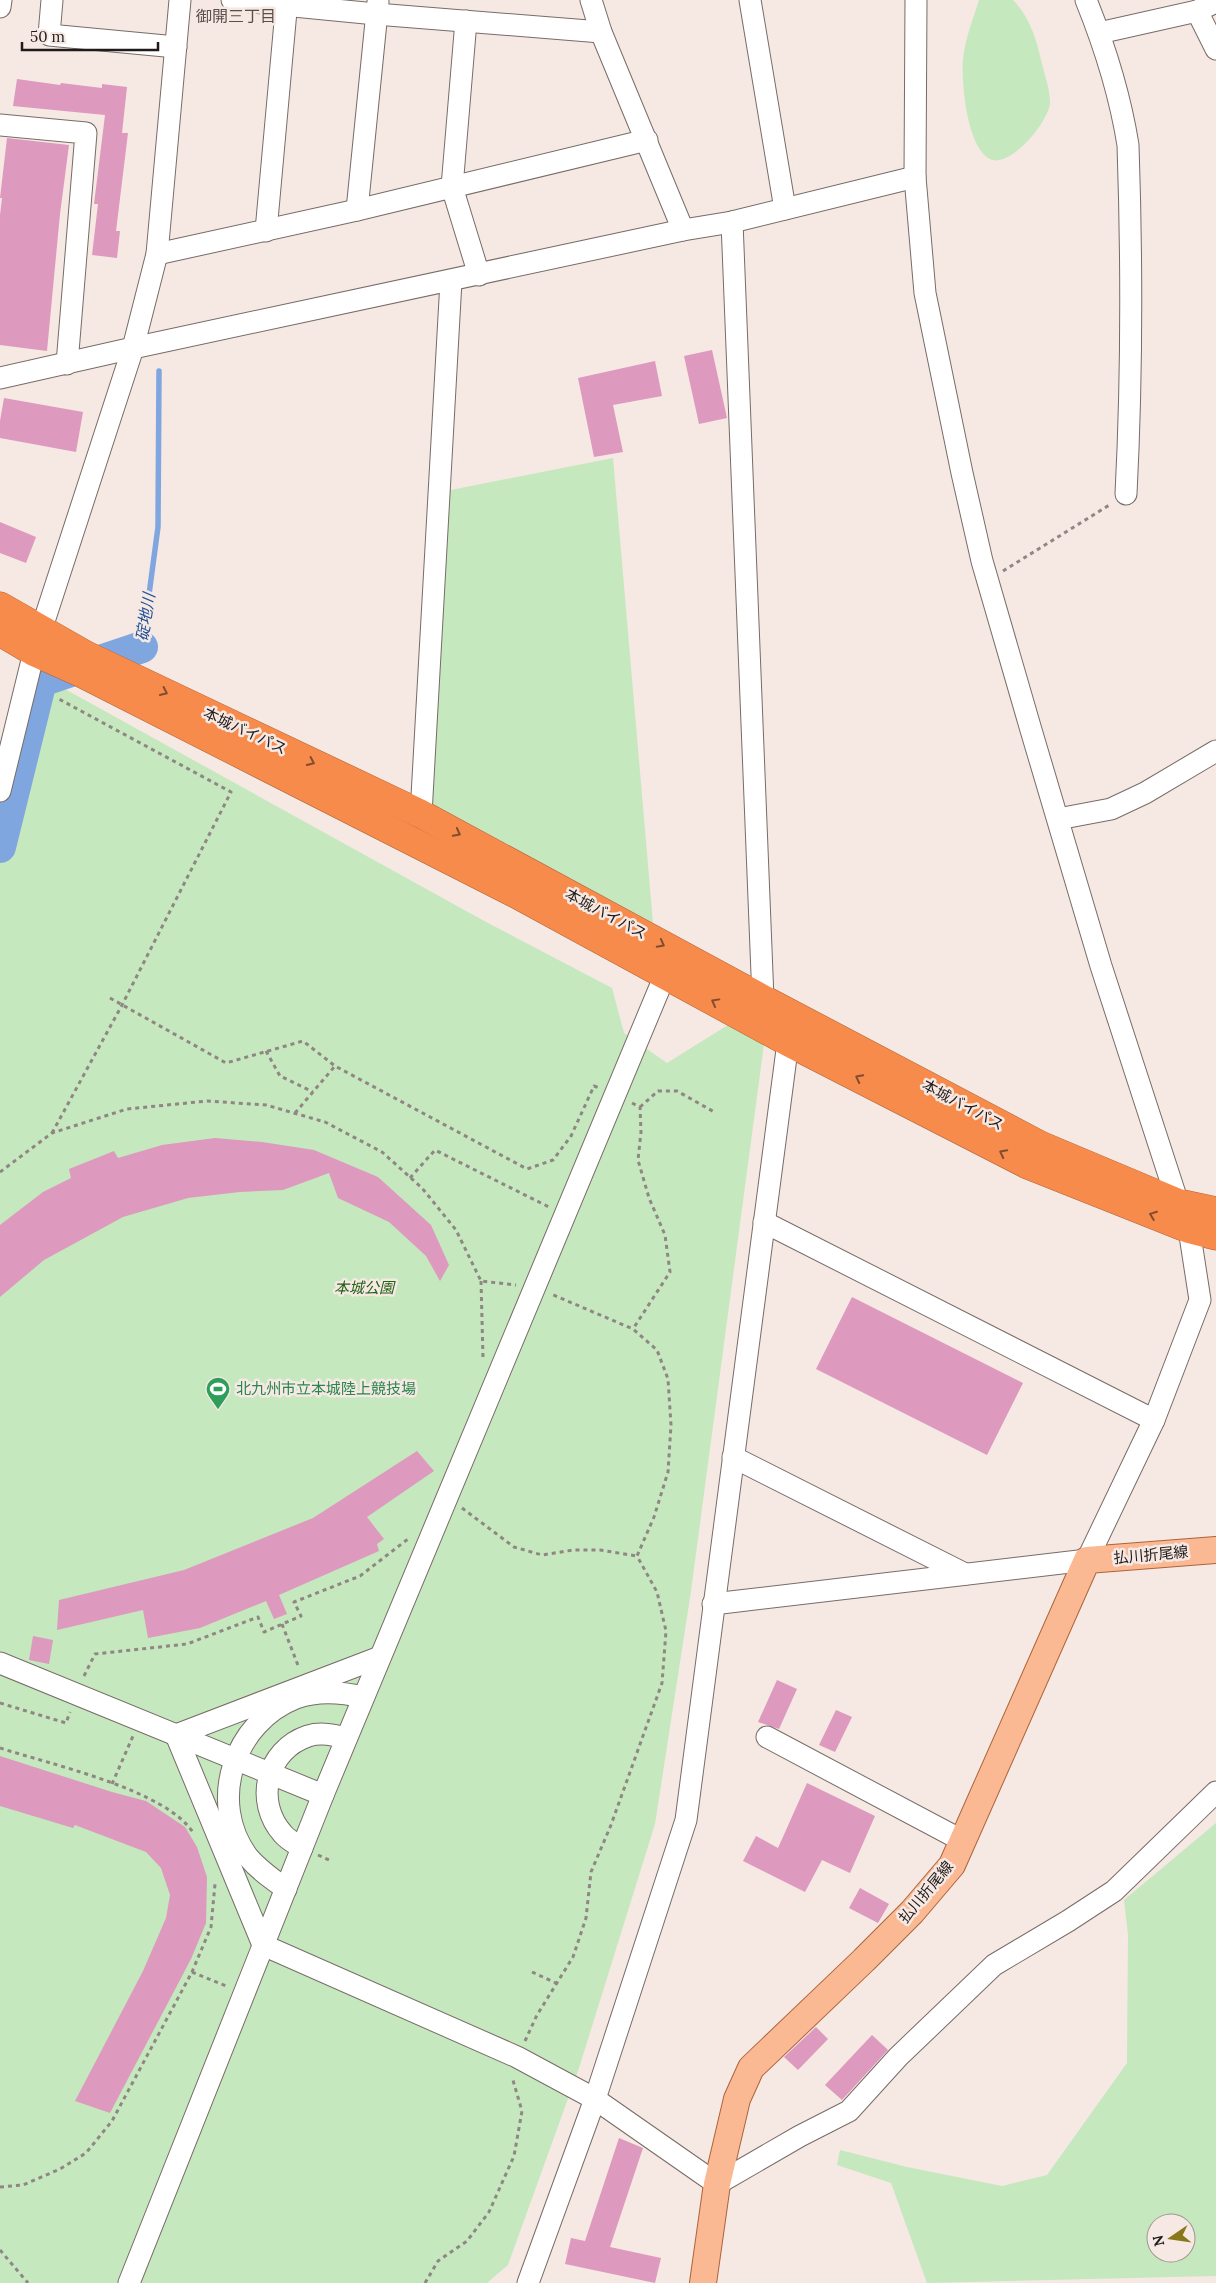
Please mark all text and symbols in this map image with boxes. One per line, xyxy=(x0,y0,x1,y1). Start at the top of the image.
district label: 御開三丁目 xyxy=(196,6,276,26)
scale bar xyxy=(22,20,159,52)
text: 50 m xyxy=(30,27,65,46)
water label: 碇地川 xyxy=(131,590,159,642)
one-way arrow xyxy=(159,686,168,696)
street label: 本城バイパス xyxy=(201,703,290,758)
one-way arrow xyxy=(306,755,315,766)
one-way arrow xyxy=(451,827,460,837)
street label: 本城バイパス xyxy=(562,884,650,943)
one-way arrow xyxy=(656,938,665,948)
one-way arrow xyxy=(712,998,721,1008)
one-way arrow xyxy=(855,1074,864,1084)
street label: 本城バイパス xyxy=(919,1075,1007,1134)
one-way arrow xyxy=(1000,1149,1009,1159)
one-way arrow xyxy=(1150,1210,1158,1220)
park label: 本城公園 xyxy=(334,1278,396,1297)
sports icon: 北九州市立本城陸上競技場 xyxy=(205,1376,231,1410)
place label: 北九州市立本城陸上競技場 xyxy=(236,1379,416,1398)
street label: 払川折尾線 xyxy=(1113,1542,1189,1567)
street label: 払川折尾線 xyxy=(894,1857,957,1927)
north arrow xyxy=(1146,2213,1196,2263)
text: N xyxy=(1148,2233,1168,2248)

